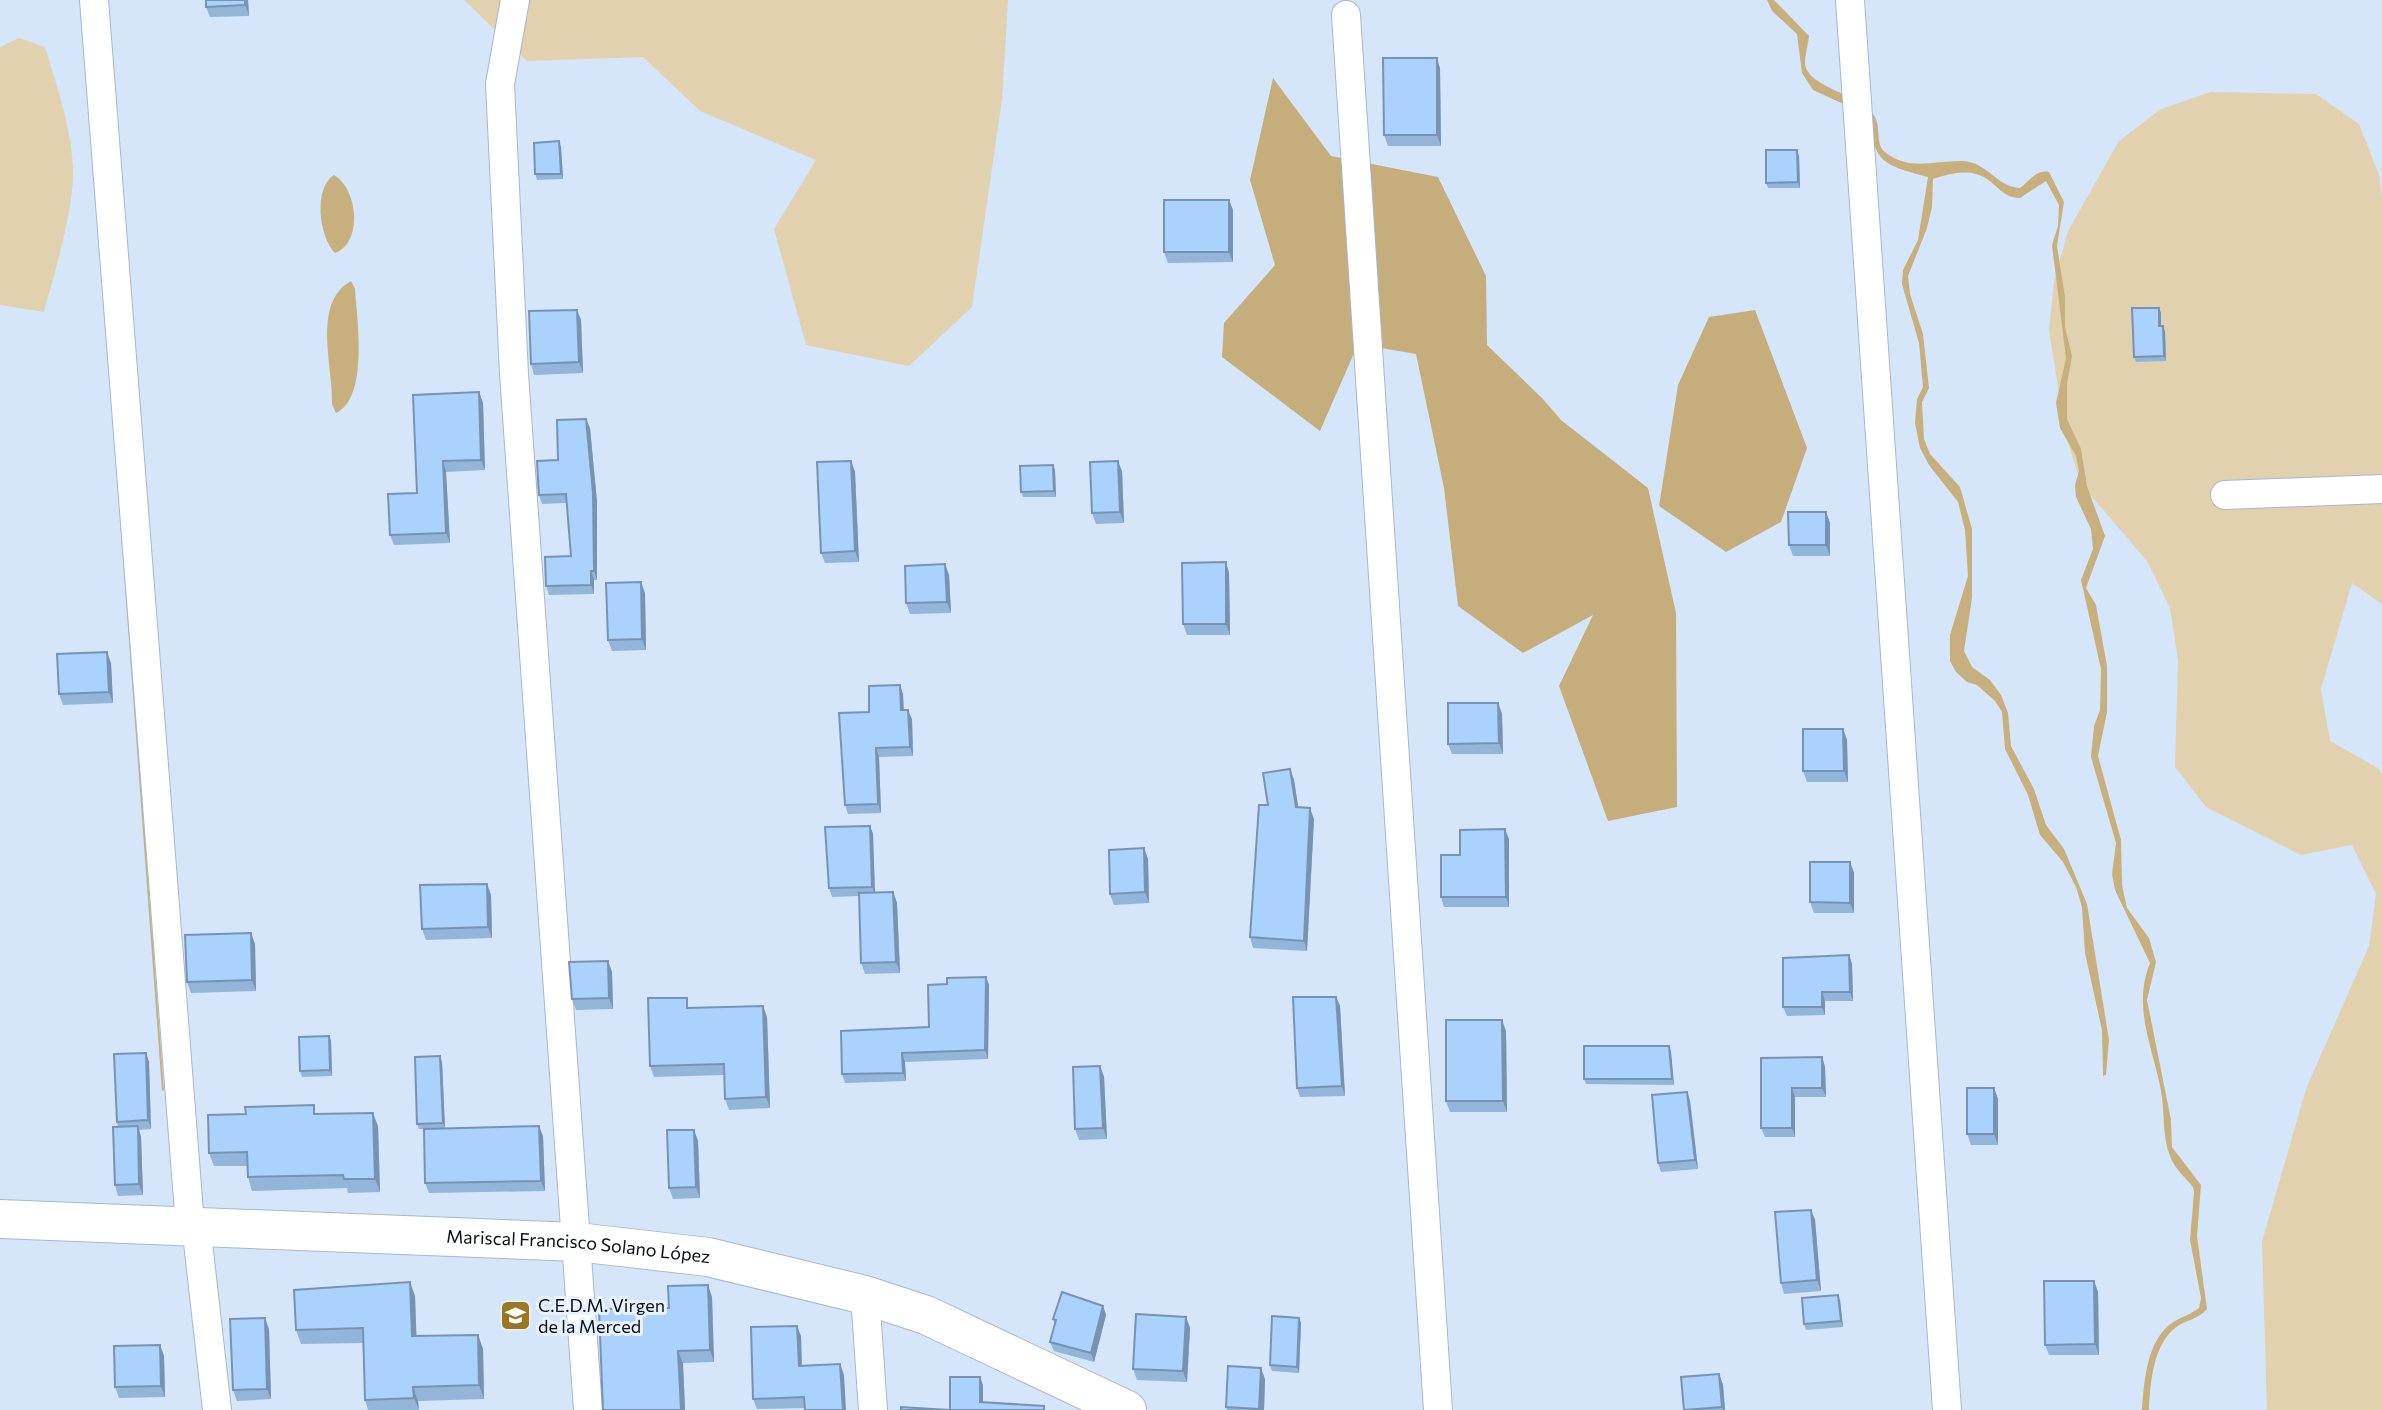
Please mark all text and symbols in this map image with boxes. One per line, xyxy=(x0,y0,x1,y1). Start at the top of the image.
street label: Mariscal Francisco Solano López xyxy=(446,1225,711,1267)
place label: C.E.D.M. Virgen de la Merced xyxy=(538,1294,665,1337)
school or university icon: C.E.D.M. Virgen de la Merced xyxy=(498,1299,532,1333)

